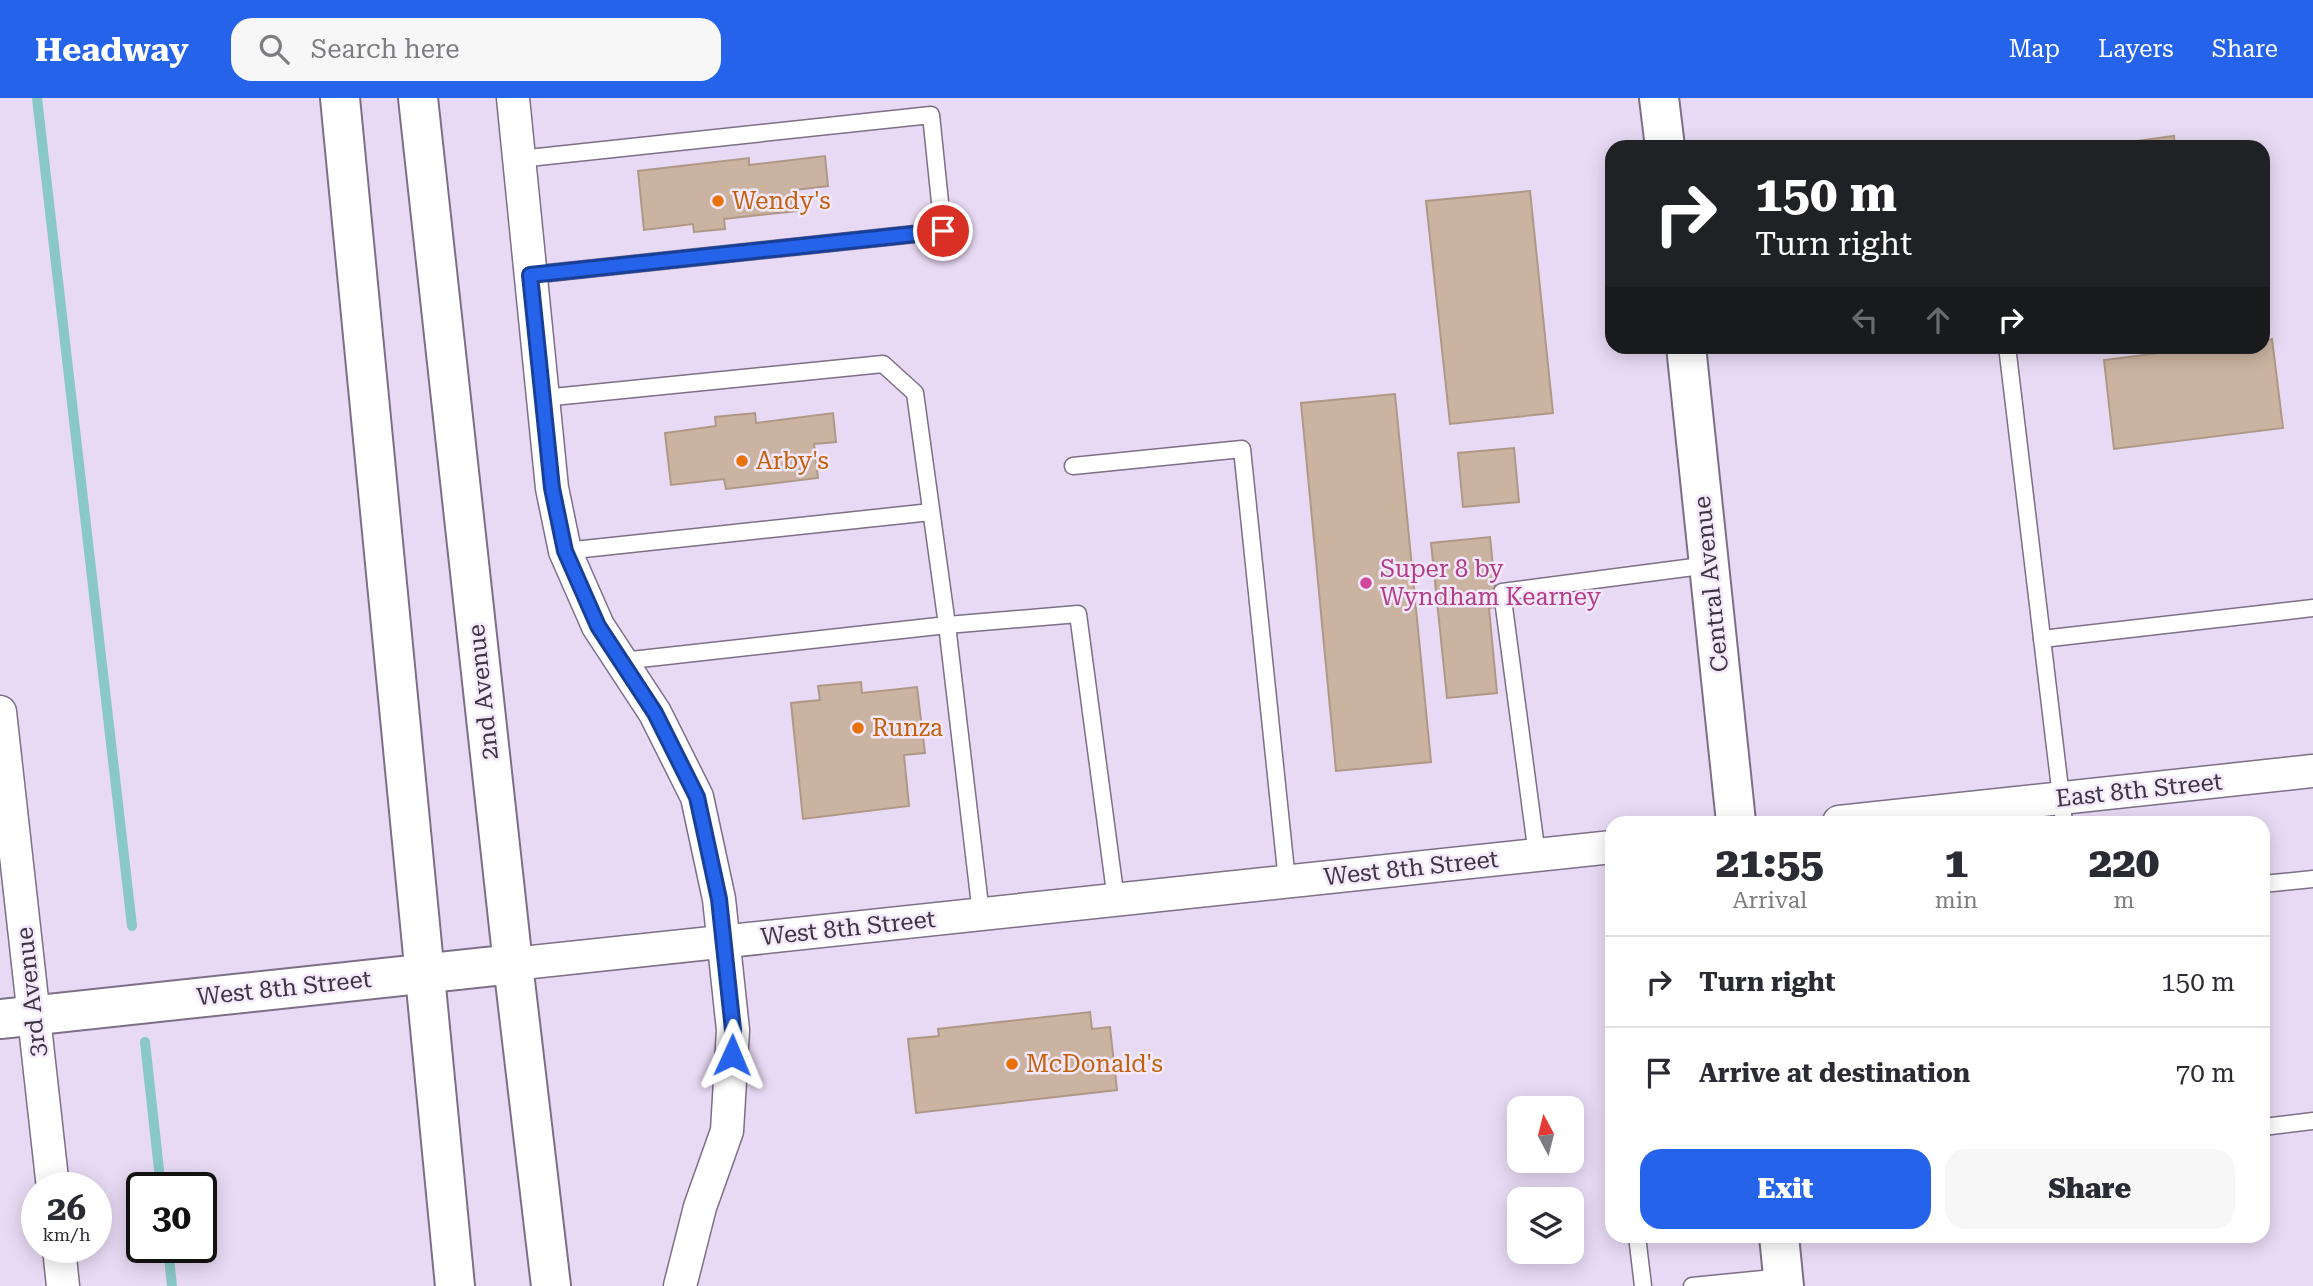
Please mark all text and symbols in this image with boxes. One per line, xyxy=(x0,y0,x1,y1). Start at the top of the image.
search box xyxy=(231,18,721,81)
text: Headway xyxy=(35,30,189,69)
icon: search xyxy=(255,30,293,68)
text: Search here xyxy=(311,34,460,64)
text: Map xyxy=(2009,35,2060,63)
text: Layers xyxy=(2098,35,2174,63)
text: Share xyxy=(2212,35,2278,63)
text: 150 m xyxy=(1755,166,1897,223)
icon: right xyxy=(1640,168,1731,259)
place label: Wendy's xyxy=(732,187,831,215)
marker: Wendy's xyxy=(710,193,726,209)
pin xyxy=(913,201,973,261)
icon: arrive xyxy=(924,212,962,250)
text: Turn right xyxy=(1755,225,1912,263)
icon: left xyxy=(1846,301,1884,339)
icon: ahead xyxy=(1919,301,1957,339)
icon: right xyxy=(1992,301,2030,339)
place label: Arby's xyxy=(756,447,829,475)
marker: Arby's xyxy=(734,453,750,469)
street label: Central Avenue xyxy=(1688,494,1734,674)
place label: Super 8 by Wyndham Kearney xyxy=(1380,555,1602,611)
marker: Super 8 by Wyndham Kearney xyxy=(1358,575,1374,591)
street label: 2nd Avenue xyxy=(462,623,504,761)
place label: Runza xyxy=(872,714,943,742)
marker: Runza xyxy=(850,720,866,736)
street label: East 8th Street xyxy=(2054,767,2224,813)
text: 21:55 xyxy=(1716,838,1824,887)
text: 1 xyxy=(1944,838,1968,887)
text: 220 xyxy=(2089,838,2159,887)
street label: West 8th Street xyxy=(1322,845,1500,891)
text: Arrival xyxy=(1732,887,1807,914)
text: min xyxy=(1935,887,1978,914)
text: m xyxy=(2113,887,2134,914)
street label: West 8th Street xyxy=(759,905,937,951)
street label: 3rd Avenue xyxy=(10,926,52,1058)
icon: right xyxy=(1640,963,1678,1001)
street label: West 8th Street xyxy=(195,965,373,1011)
text: Turn right xyxy=(1699,967,1835,997)
text: 150 m xyxy=(2161,967,2235,997)
position arrow xyxy=(695,1018,769,1092)
place label: McDonald's xyxy=(1026,1050,1163,1078)
icon: arrive xyxy=(1640,1054,1678,1092)
marker: McDonald's xyxy=(1004,1056,1020,1072)
text: Arrive at destination xyxy=(1699,1058,1970,1088)
text: 70 m xyxy=(2176,1058,2235,1088)
north arrow xyxy=(1507,1096,1584,1172)
map controls xyxy=(1507,1096,1584,1264)
button: Exit xyxy=(1640,1149,1931,1229)
button: Share xyxy=(1945,1149,2235,1229)
speed limit sign: 30 xyxy=(126,1172,217,1263)
button: layers xyxy=(1507,1187,1584,1264)
text: 26 xyxy=(47,1188,86,1229)
text: km/h xyxy=(42,1224,91,1245)

